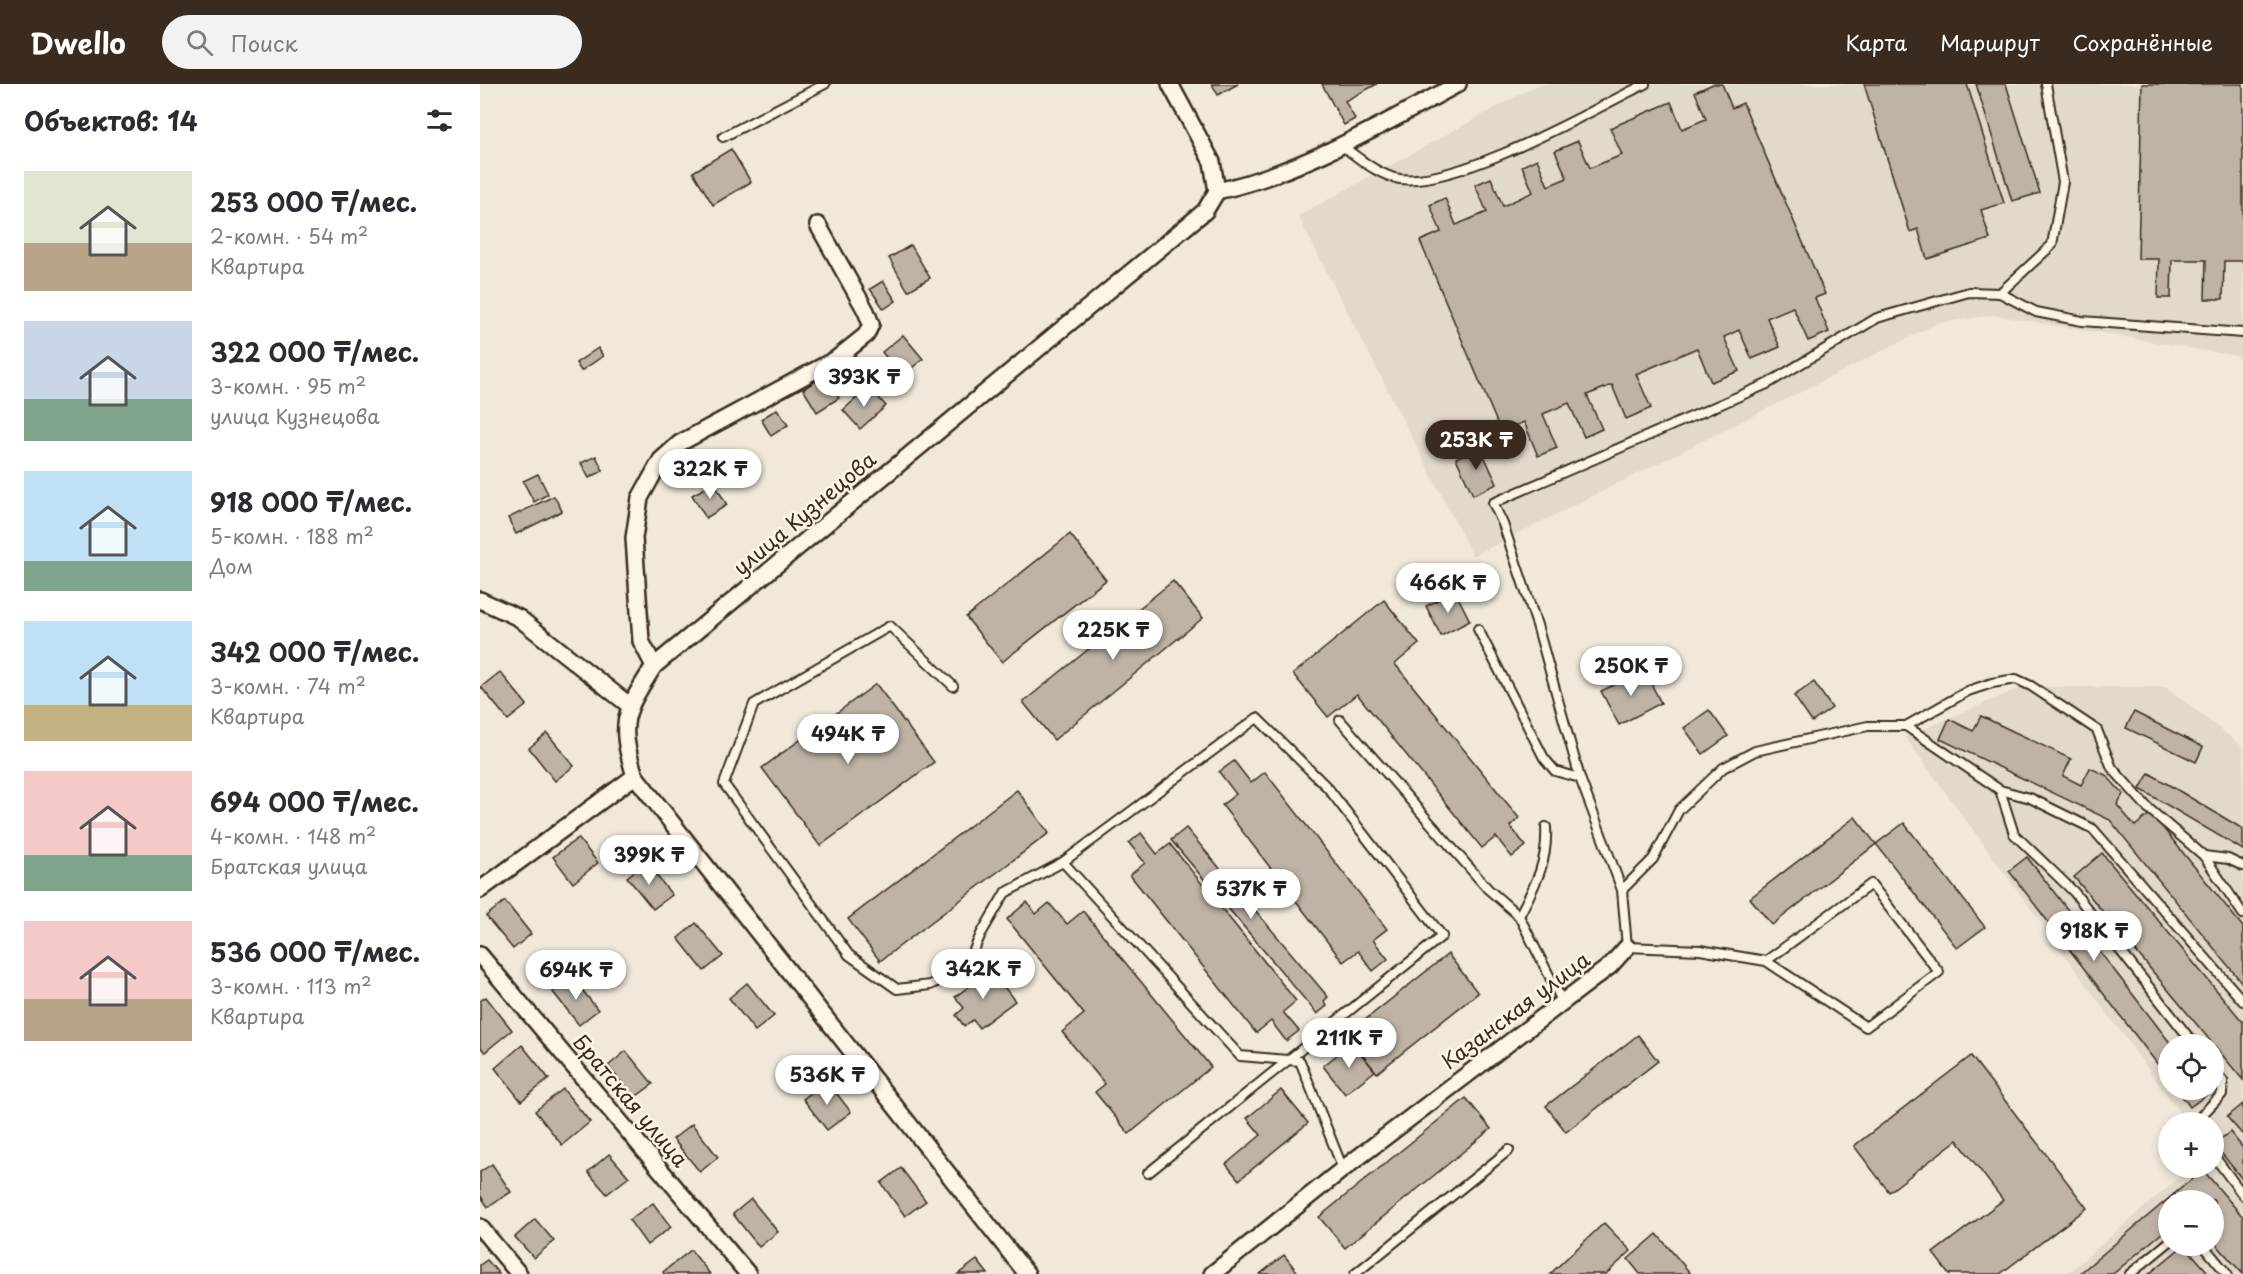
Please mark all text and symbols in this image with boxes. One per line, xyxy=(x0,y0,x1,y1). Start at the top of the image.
search box xyxy=(162,15,582,69)
text: Dwello xyxy=(30,21,126,64)
icon: search xyxy=(183,26,216,59)
text: Поиск xyxy=(231,26,298,59)
text: Карта xyxy=(1846,26,1907,58)
text: Маршрут xyxy=(1940,26,2040,58)
text: Сохранённые xyxy=(2073,26,2213,58)
text: Объектов: 14 xyxy=(24,101,198,140)
icon: filters xyxy=(423,104,456,137)
text: 253 000 ₸/мес. xyxy=(210,182,417,221)
icon: home xyxy=(72,195,144,267)
text: 2-комн. · 54 m² xyxy=(210,221,368,251)
text: Квартира xyxy=(210,251,304,281)
text: 322 000 ₸/мес. xyxy=(210,332,419,371)
icon: home xyxy=(72,345,144,417)
pin: 393K ₸ xyxy=(815,357,913,408)
text: 393K ₸ xyxy=(828,361,900,391)
text: 3-комн. · 95 m² xyxy=(210,371,366,401)
text: улица Кузнецова xyxy=(210,401,380,431)
pin: 253K ₸ xyxy=(1427,420,1525,471)
text: 253K ₸ xyxy=(1439,424,1513,454)
street label: улица Кузнецова xyxy=(725,443,882,582)
pin: 322K ₸ xyxy=(661,449,759,500)
text: 322K ₸ xyxy=(673,453,747,483)
text: 918 000 ₸/мес. xyxy=(210,482,412,521)
icon: home xyxy=(72,495,144,567)
text: 5-комн. · 188 m² xyxy=(210,521,374,551)
text: Дом xyxy=(210,551,253,581)
pin: 466K ₸ xyxy=(1399,563,1497,614)
text: 466K ₸ xyxy=(1410,567,1486,597)
pin: 225K ₸ xyxy=(1064,610,1162,661)
text: 225K ₸ xyxy=(1077,614,1149,644)
text: 342 000 ₸/мес. xyxy=(210,632,419,671)
icon: home xyxy=(72,645,144,717)
pin: 250K ₸ xyxy=(1582,646,1680,697)
text: 250K ₸ xyxy=(1594,650,1668,680)
text: 3-комн. · 74 m² xyxy=(210,671,366,701)
text: Квартира xyxy=(210,701,304,731)
pin: 494K ₸ xyxy=(799,714,897,765)
text: 494K ₸ xyxy=(811,718,885,748)
text: 694 000 ₸/мес. xyxy=(210,782,419,821)
icon: home xyxy=(72,795,144,867)
text: 4-комн. · 148 m² xyxy=(210,821,376,851)
pin: 399K ₸ xyxy=(600,835,698,886)
text: 399K ₸ xyxy=(614,839,684,869)
text: Братская улица xyxy=(210,851,367,881)
pin: 537K ₸ xyxy=(1202,869,1300,920)
text: 537K ₸ xyxy=(1216,873,1286,903)
pin: 918K ₸ xyxy=(2045,911,2143,962)
text: 918K ₸ xyxy=(2060,915,2128,945)
text: 536 000 ₸/мес. xyxy=(210,932,420,971)
street label: Казанская улица xyxy=(1434,942,1597,1076)
icon: home xyxy=(72,945,144,1017)
pin: 342K ₸ xyxy=(934,949,1032,1000)
pin: 694K ₸ xyxy=(527,950,625,1001)
text: 342K ₸ xyxy=(945,953,1021,983)
text: 694K ₸ xyxy=(539,954,613,984)
text: 3-комн. · 113 m² xyxy=(210,971,372,1001)
text: Квартира xyxy=(210,1001,304,1031)
pin: 211K ₸ xyxy=(1300,1018,1398,1069)
text: 211K ₸ xyxy=(1316,1022,1382,1052)
street label: Братская улица xyxy=(566,1026,697,1174)
map controls xyxy=(2158,1034,2224,1256)
button: locate xyxy=(2158,1034,2224,1100)
pin: 536K ₸ xyxy=(778,1055,876,1106)
text: 536K ₸ xyxy=(789,1059,865,1089)
button: + xyxy=(2158,1112,2224,1178)
button: − xyxy=(2158,1190,2224,1256)

